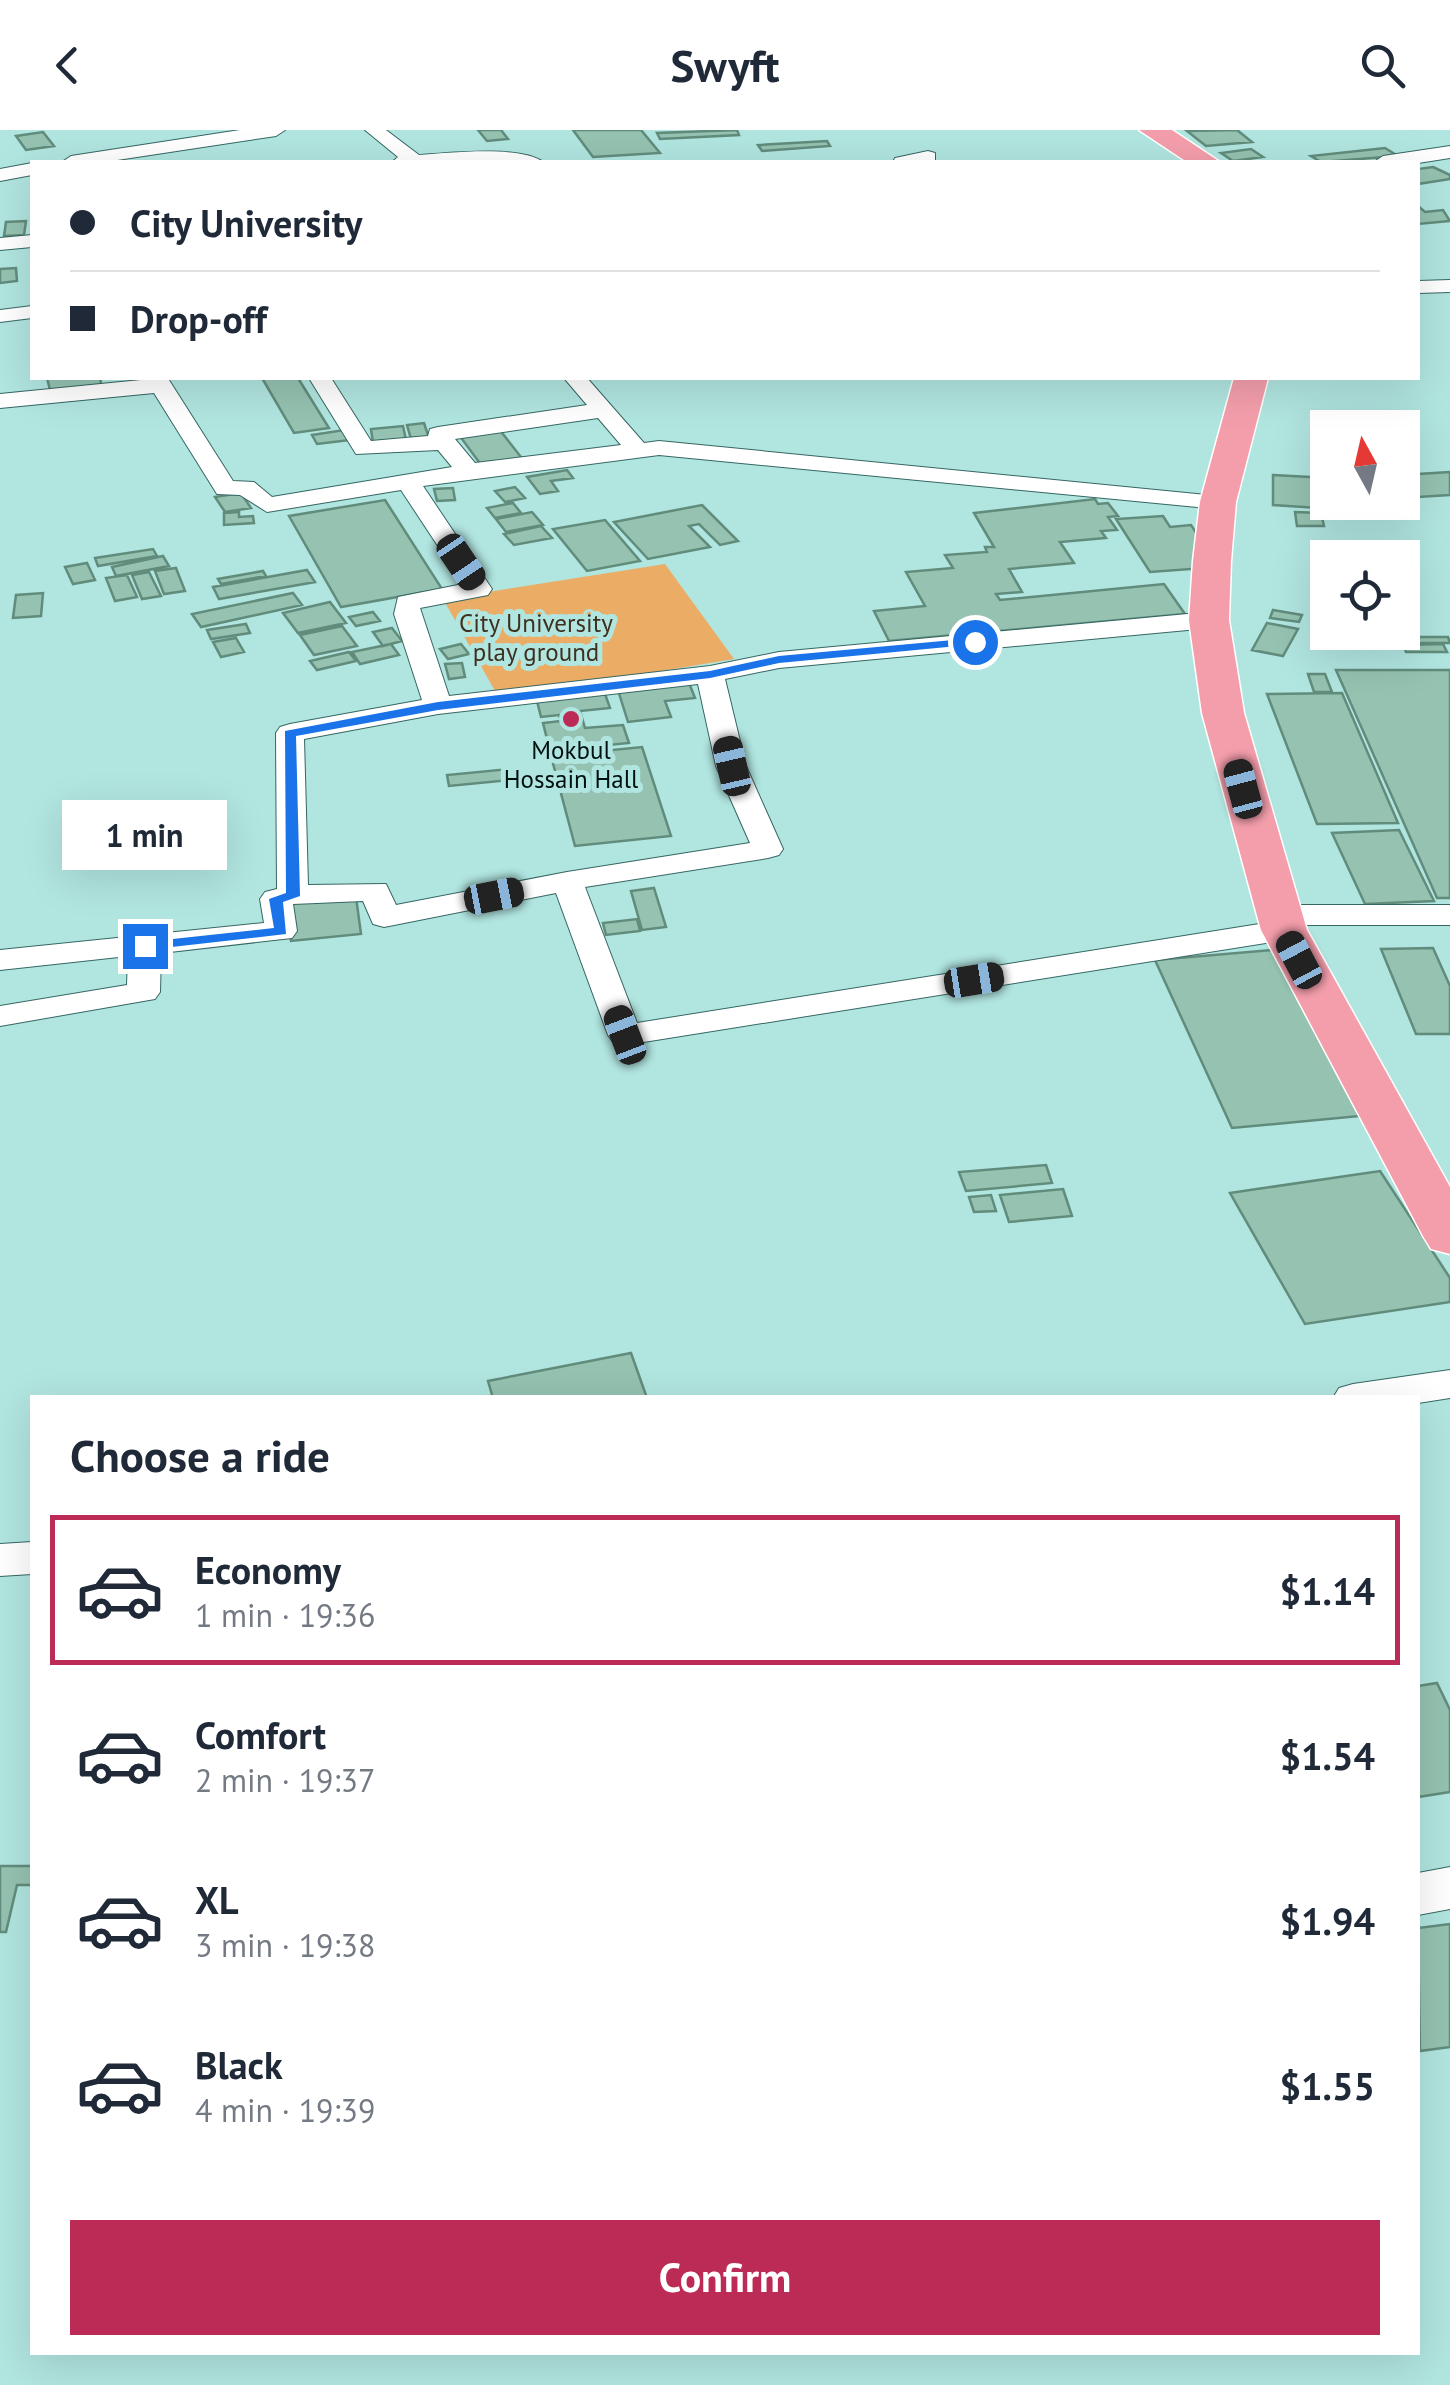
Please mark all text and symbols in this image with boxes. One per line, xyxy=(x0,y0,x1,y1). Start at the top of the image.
text: Swyft xyxy=(670,36,780,94)
icon: back xyxy=(40,38,95,93)
icon: search xyxy=(1355,38,1410,93)
text: City University xyxy=(130,198,362,247)
text: Drop-off xyxy=(130,294,267,343)
north arrow xyxy=(1310,410,1420,520)
map controls xyxy=(1310,410,1420,650)
car xyxy=(432,529,490,595)
button: locate xyxy=(1310,540,1420,650)
park label: City University play ground xyxy=(459,607,613,668)
route start xyxy=(953,620,998,665)
marker: Mokbul Hossain Hall xyxy=(560,708,582,730)
car xyxy=(711,733,753,799)
place label: Mokbul Hossain Hall xyxy=(504,734,639,795)
car xyxy=(1221,756,1265,822)
callout: 1 min xyxy=(62,801,228,871)
text: 1 min xyxy=(105,814,184,856)
car xyxy=(462,876,526,916)
route end xyxy=(123,924,168,969)
car xyxy=(1272,926,1326,994)
car xyxy=(942,960,1006,1000)
car xyxy=(600,1002,650,1068)
text: Choose a ride xyxy=(70,1426,330,1484)
icon: car xyxy=(75,1545,165,1635)
text: Economy xyxy=(195,1545,341,1594)
text: $1.14 xyxy=(1279,1566,1375,1615)
text: 1 min · 19:36 xyxy=(195,1594,375,1636)
icon: car xyxy=(75,1710,165,1800)
text: Comfort xyxy=(195,1710,326,1759)
text: $1.54 xyxy=(1279,1731,1375,1780)
text: 2 min · 19:37 xyxy=(195,1759,375,1801)
icon: car xyxy=(75,1875,165,1965)
text: XL xyxy=(195,1875,239,1924)
text: $1.94 xyxy=(1279,1896,1375,1945)
text: 3 min · 19:38 xyxy=(195,1924,375,1966)
icon: car xyxy=(75,2040,165,2130)
text: Black xyxy=(195,2040,283,2089)
text: $1.55 xyxy=(1279,2061,1375,2110)
text: 4 min · 19:39 xyxy=(195,2089,375,2131)
button: Confirm xyxy=(70,2220,1380,2335)

